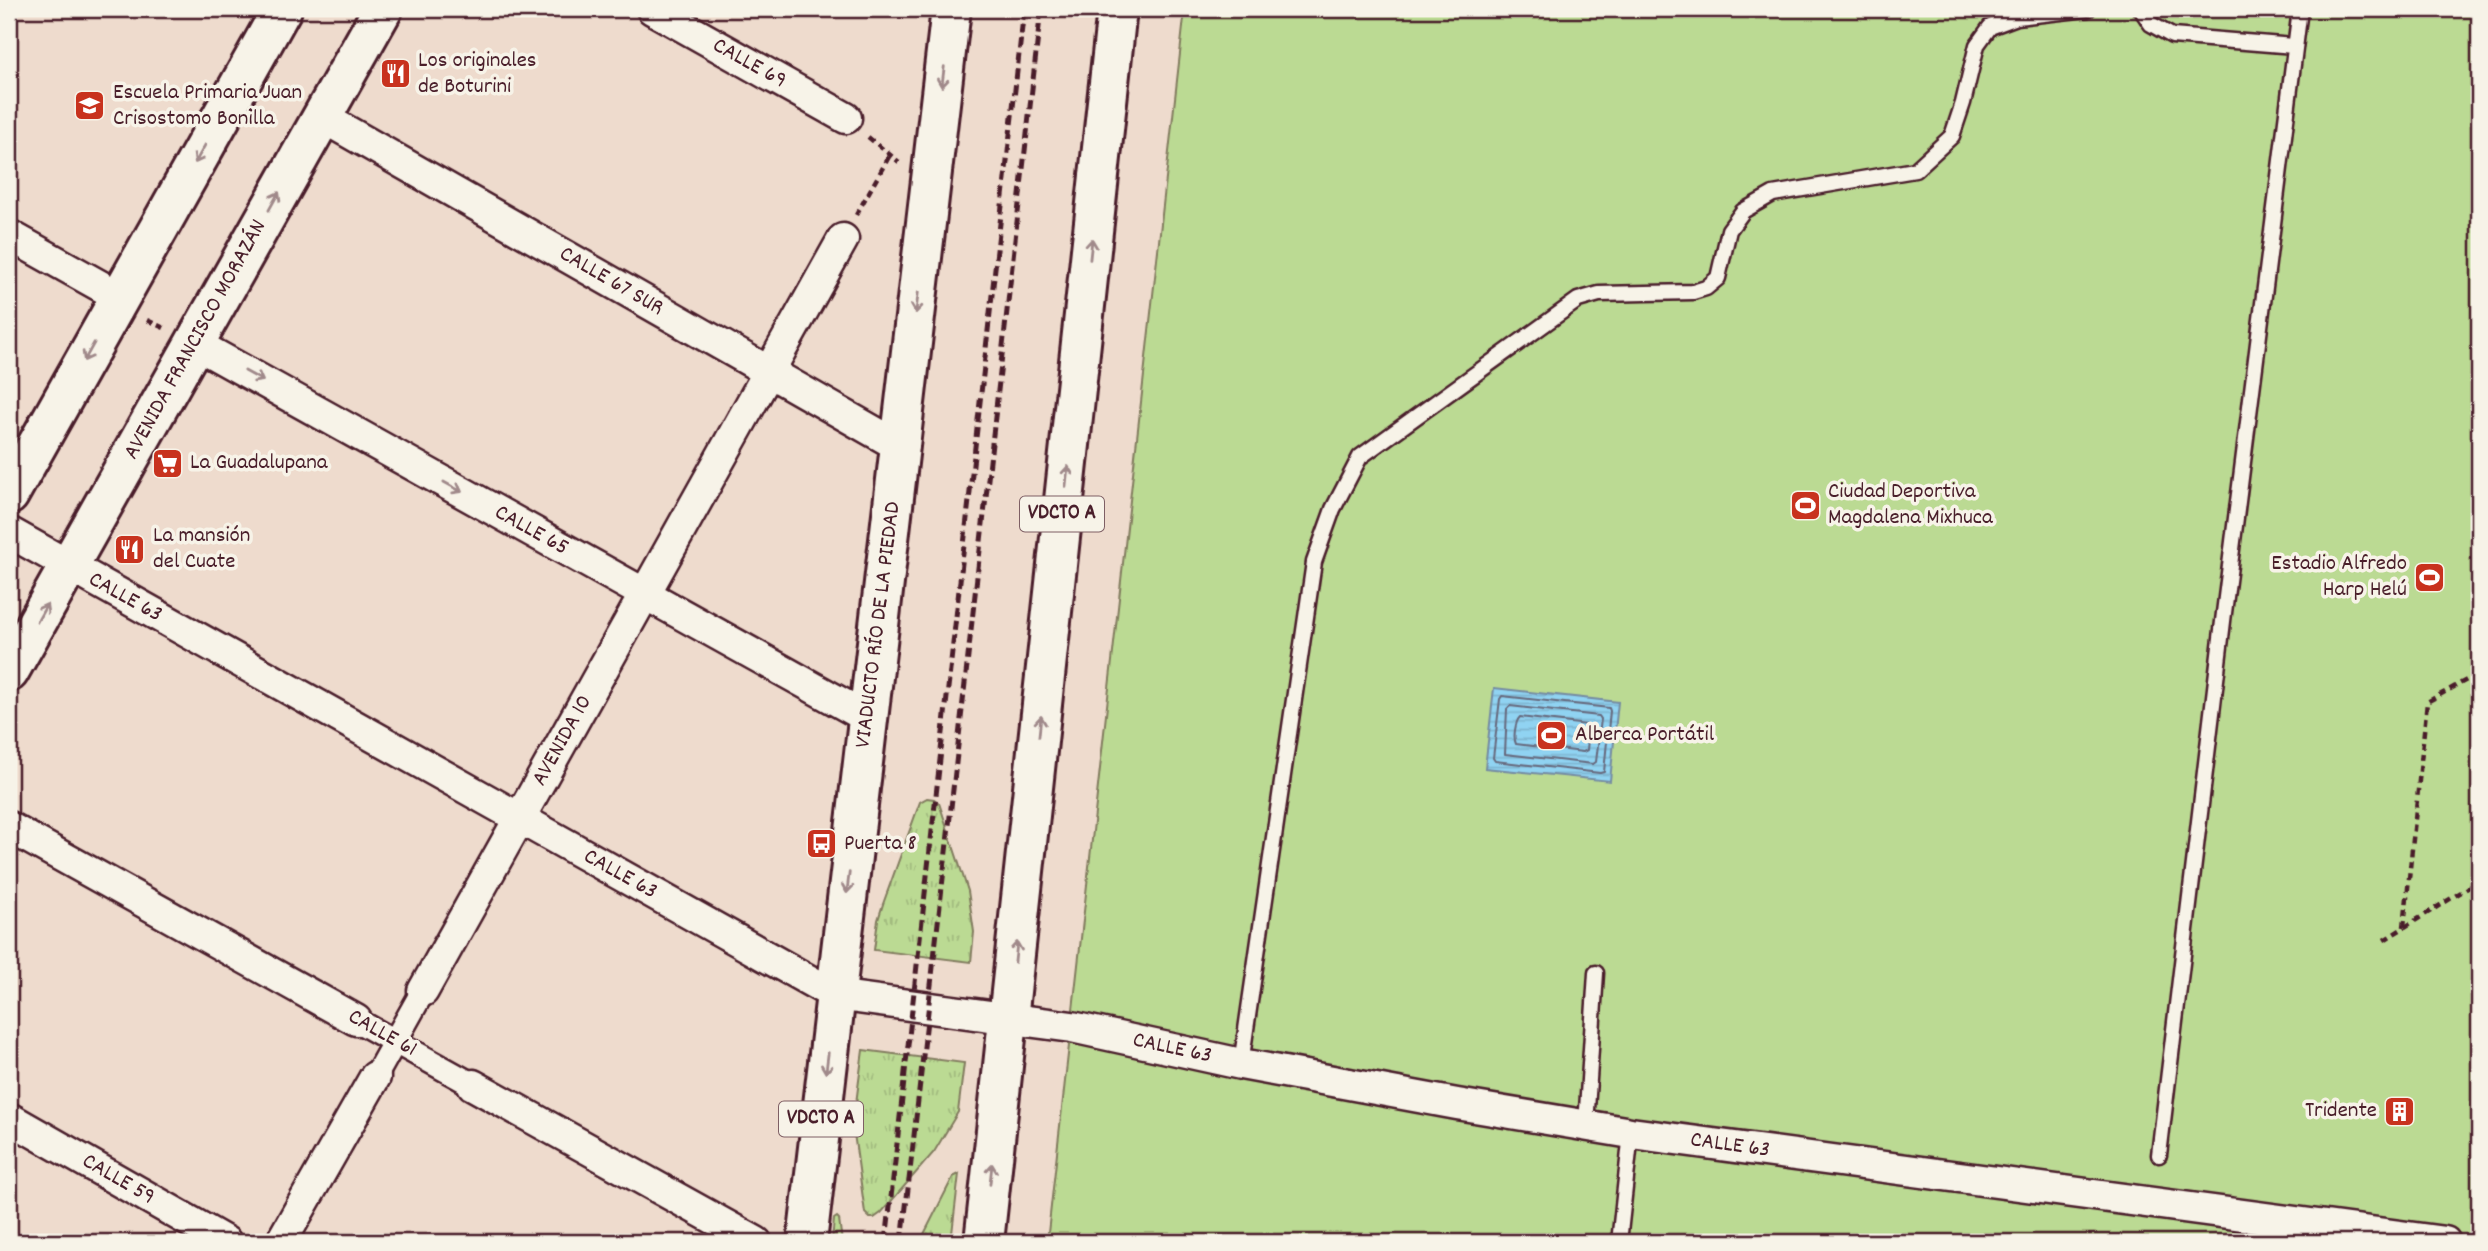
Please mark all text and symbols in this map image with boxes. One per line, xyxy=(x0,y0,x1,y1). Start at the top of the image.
street label: CALLE 69 xyxy=(706,30,792,98)
place label: Los originales de Boturini xyxy=(418,45,537,104)
restaurant icon: Los originales de Boturini xyxy=(378,57,412,91)
one-way arrow xyxy=(936,65,949,87)
place label: Escuela Primaria Juan Crisostomo Bonilla xyxy=(113,77,302,136)
school or university icon: Escuela Primaria Juan Crisostomo Bonilla xyxy=(73,89,107,123)
one-way arrow xyxy=(193,143,207,163)
one-way arrow xyxy=(268,191,281,212)
street label: AVENIDA FRANCISCO MORAZÁN xyxy=(116,214,276,466)
street label: CALLE 67 SUR xyxy=(552,239,670,325)
one-way arrow xyxy=(1085,239,1098,261)
one-way arrow xyxy=(910,291,923,313)
one-way arrow xyxy=(82,341,95,362)
one-way arrow xyxy=(243,370,264,383)
supermarket icon: La Guadalupana xyxy=(150,446,184,480)
place label: La Guadalupana xyxy=(190,447,329,480)
one-way arrow xyxy=(1060,465,1073,487)
place label: Ciudad Deportiva Magdalena Mixhuca xyxy=(1828,476,1994,535)
one-way arrow xyxy=(442,481,463,494)
sports icon: Ciudad Deportiva Magdalena Mixhuca xyxy=(1788,488,1822,522)
road number: VDCTO A xyxy=(1020,496,1104,532)
street label: CALLE 65 xyxy=(488,497,574,565)
street label: VIADUCTO RÍO DE LA PIEDAD xyxy=(848,500,911,750)
place label: La mansión del Cuate xyxy=(153,520,250,579)
restaurant icon: La mansión del Cuate xyxy=(113,532,147,566)
place label: Estadio Alfredo Harp Helú xyxy=(2271,548,2407,607)
sports icon: Estadio Alfredo Harp Helú xyxy=(2413,560,2447,594)
street label: CALLE 63 xyxy=(82,564,168,632)
one-way arrow xyxy=(35,603,49,623)
street label: AVENIDA 10 xyxy=(524,689,602,793)
one-way arrow xyxy=(1034,715,1047,738)
sports icon: Alberca Portátil xyxy=(1535,718,1569,752)
place label: Alberca Portátil xyxy=(1575,719,1715,752)
bus stop icon: Puerta 8 xyxy=(804,827,838,861)
place label: Puerta 8 xyxy=(844,828,917,861)
street label: CALLE 63 xyxy=(577,841,663,909)
one-way arrow xyxy=(842,872,855,894)
one-way arrow xyxy=(1009,942,1022,964)
street label: CALLE 61 xyxy=(341,1001,423,1067)
street label: CALLE 63 xyxy=(1129,1025,1215,1073)
one-way arrow xyxy=(821,1051,834,1074)
building icon: Tridente xyxy=(2383,1094,2417,1128)
place label: Tridente xyxy=(2305,1095,2377,1128)
road number: VDCTO A xyxy=(779,1102,863,1136)
street label: CALLE 63 xyxy=(1688,1124,1772,1168)
street label: CALLE 59 xyxy=(75,1146,161,1214)
one-way arrow xyxy=(985,1164,998,1186)

